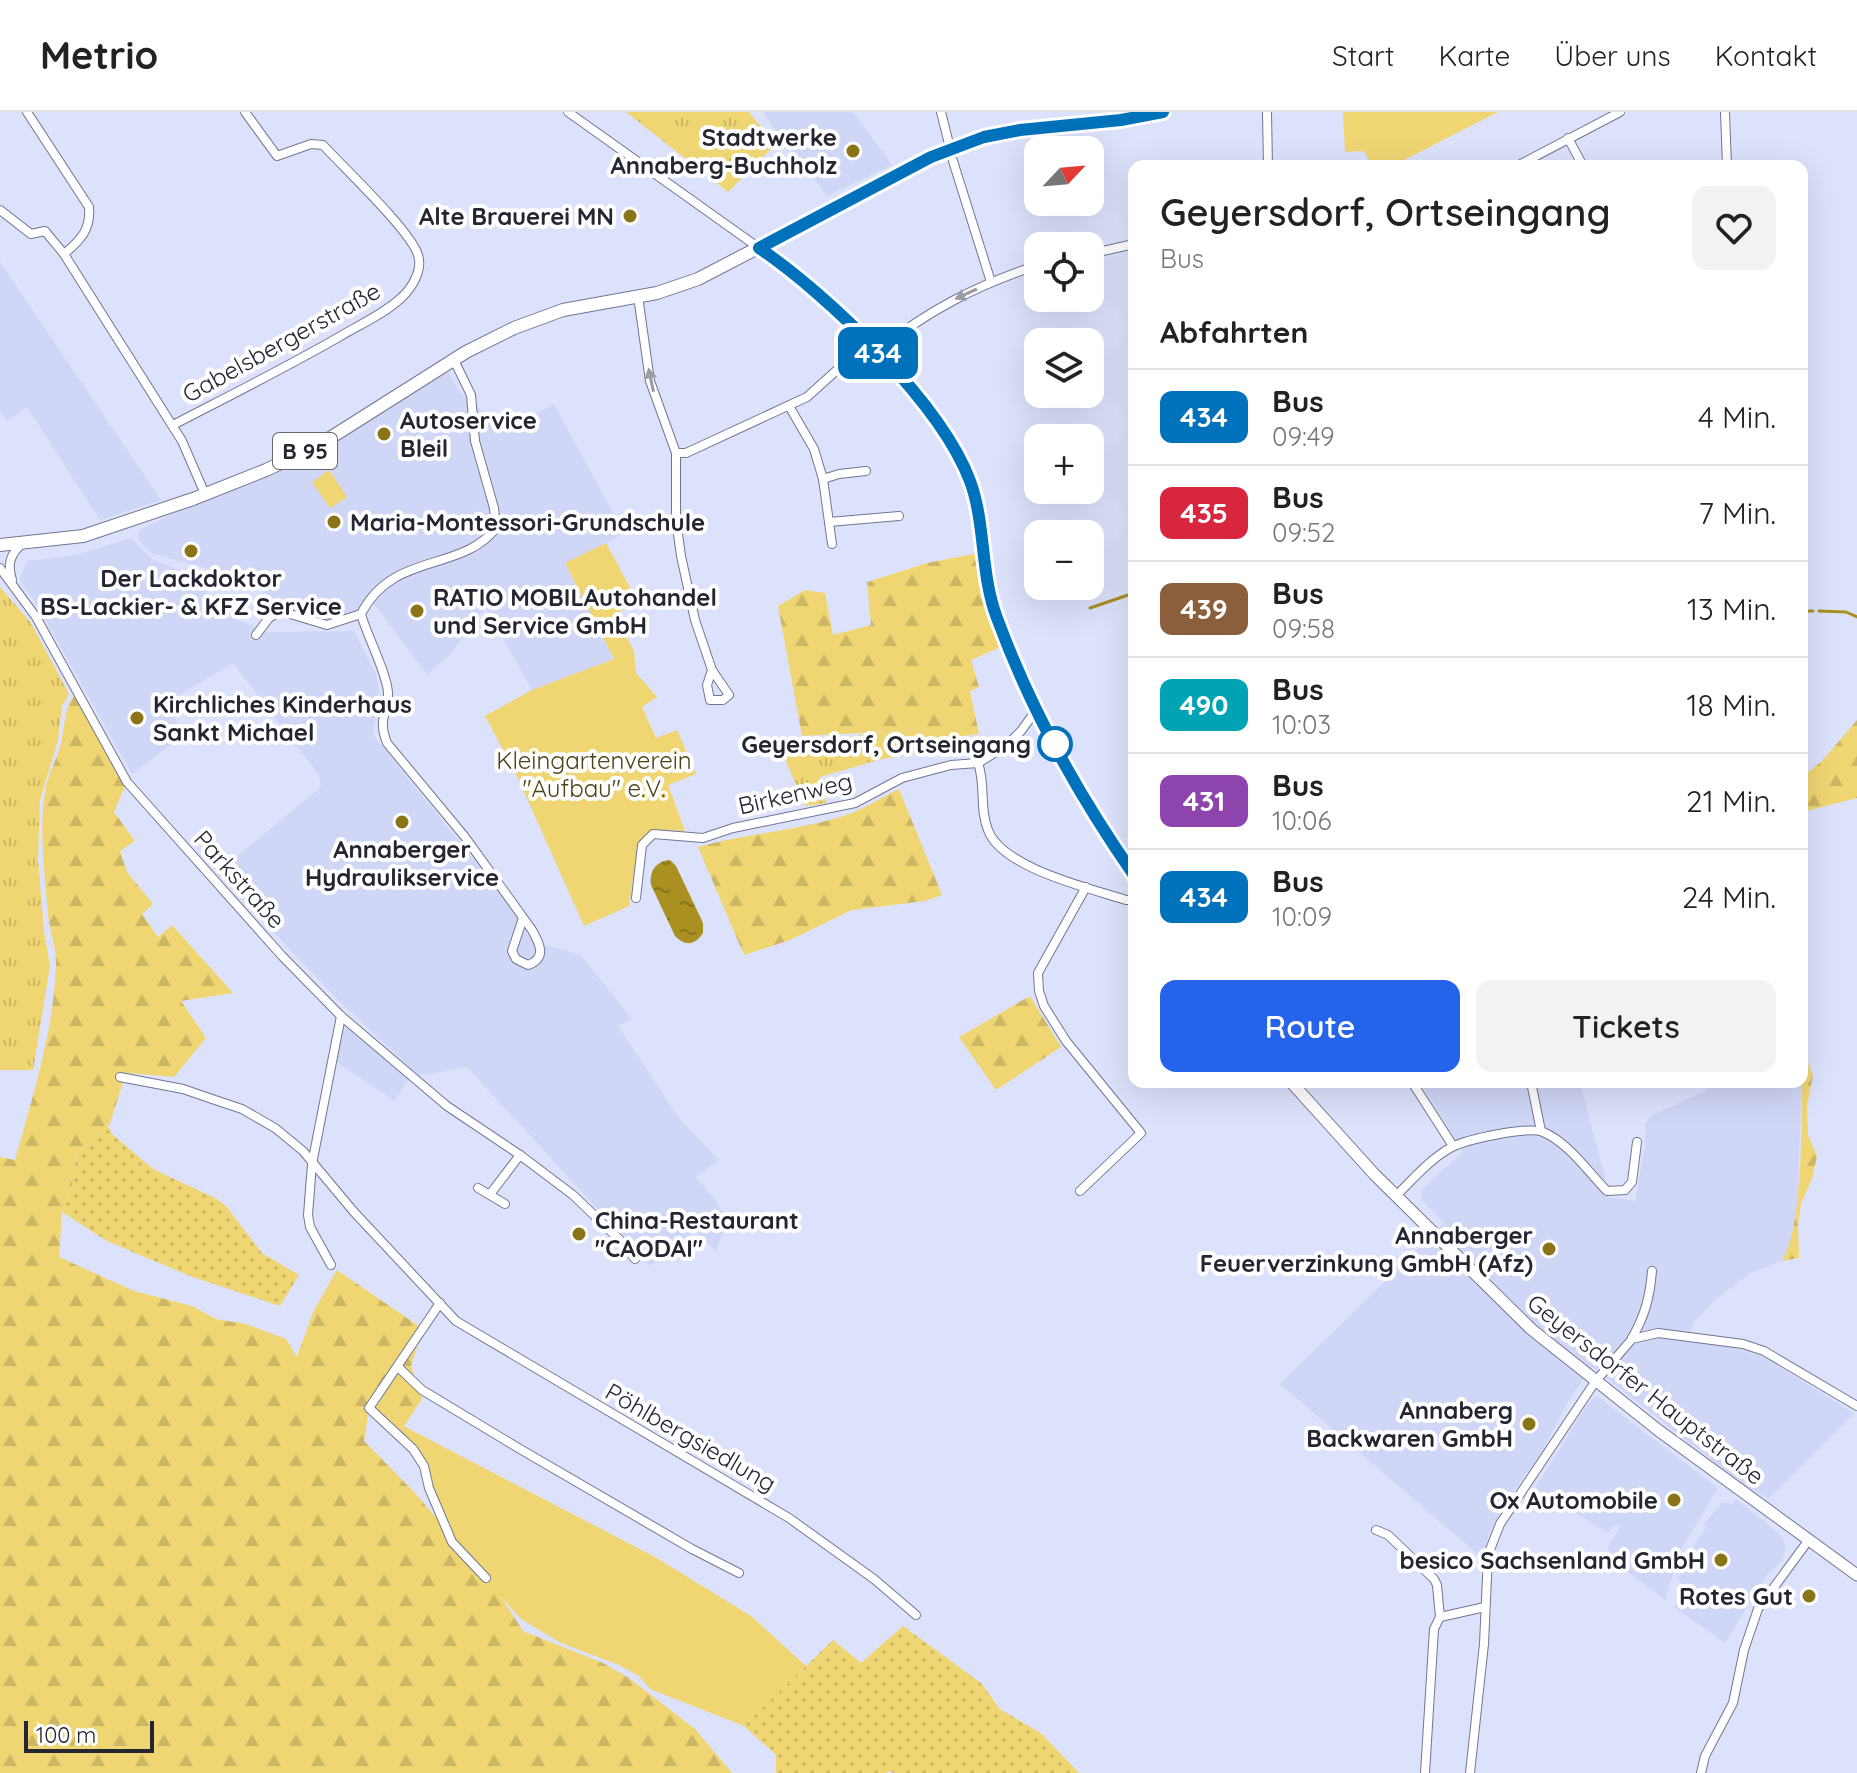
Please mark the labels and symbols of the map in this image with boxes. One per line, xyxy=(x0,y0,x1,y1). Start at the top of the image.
place label: Stadtwerke Annaberg-Buchholz xyxy=(610,122,837,180)
north arrow xyxy=(1024,136,1104,216)
marker: Stadtwerke Annaberg-Buchholz xyxy=(844,142,862,160)
place label: Alte Brauerei MN xyxy=(419,201,614,231)
marker: Alte Brauerei MN xyxy=(621,207,639,225)
street label: Gabelsbergerstraße xyxy=(177,275,385,409)
one-way arrow xyxy=(954,287,977,301)
line badge: 434 xyxy=(832,327,924,379)
one-way arrow xyxy=(644,367,657,392)
place label: Autoservice Bleil xyxy=(400,405,537,463)
marker: Autoservice Bleil xyxy=(375,425,393,443)
road number: B 95 xyxy=(273,433,337,469)
place label: Maria-Montessori-Grundschule xyxy=(350,507,705,537)
marker: Maria-Montessori-Grundschule xyxy=(325,513,343,531)
marker: Der Lackdoktor BS-Lackier- & KFZ Service xyxy=(182,542,200,560)
place label: Der Lackdoktor BS-Lackier- & KFZ Service xyxy=(40,563,342,621)
place label: RATIO MOBILAutohandel und Service GmbH xyxy=(433,582,717,640)
marker: RATIO MOBILAutohandel und Service GmbH xyxy=(408,602,426,620)
place label: Kirchliches Kinderhaus Sankt Michael xyxy=(153,689,412,747)
marker: Kirchliches Kinderhaus Sankt Michael xyxy=(128,709,146,727)
marker: Geyersdorf, Ortseingang xyxy=(1038,727,1072,761)
place label: Geyersdorf, Ortseingang xyxy=(741,729,1031,759)
park label: Kleingartenverein "Aufbau" e.V. xyxy=(496,745,692,803)
street label: Birkenweg xyxy=(735,765,855,821)
marker: Annaberger Hydraulikservice xyxy=(393,813,411,831)
street label: Parkstraße xyxy=(188,824,292,934)
place label: Annaberger Hydraulikservice xyxy=(305,834,499,892)
place label: China-Restaurant "CAODAI" xyxy=(595,1205,799,1263)
place label: Annaberger Feuerverzinkung GmbH (Afz) xyxy=(1200,1220,1533,1278)
marker: China-Restaurant "CAODAI" xyxy=(570,1225,588,1243)
marker: Annaberger Feuerverzinkung GmbH (Afz) xyxy=(1540,1240,1558,1258)
street label: Geyersdorfer Hauptstraße xyxy=(1522,1287,1770,1491)
street label: Pöhlbergsiedlung xyxy=(600,1376,782,1498)
place label: Annaberg Backwaren GmbH xyxy=(1306,1395,1513,1453)
marker: Annaberg Backwaren GmbH xyxy=(1520,1415,1538,1433)
place label: Ox Automobile xyxy=(1490,1485,1658,1515)
marker: Ox Automobile xyxy=(1665,1491,1683,1509)
place label: besico Sachsenland GmbH xyxy=(1400,1545,1705,1575)
marker: besico Sachsenland GmbH xyxy=(1712,1551,1730,1569)
place label: Rotes Gut xyxy=(1679,1581,1793,1611)
marker: Rotes Gut xyxy=(1800,1587,1818,1605)
scale bar xyxy=(24,1717,154,1753)

